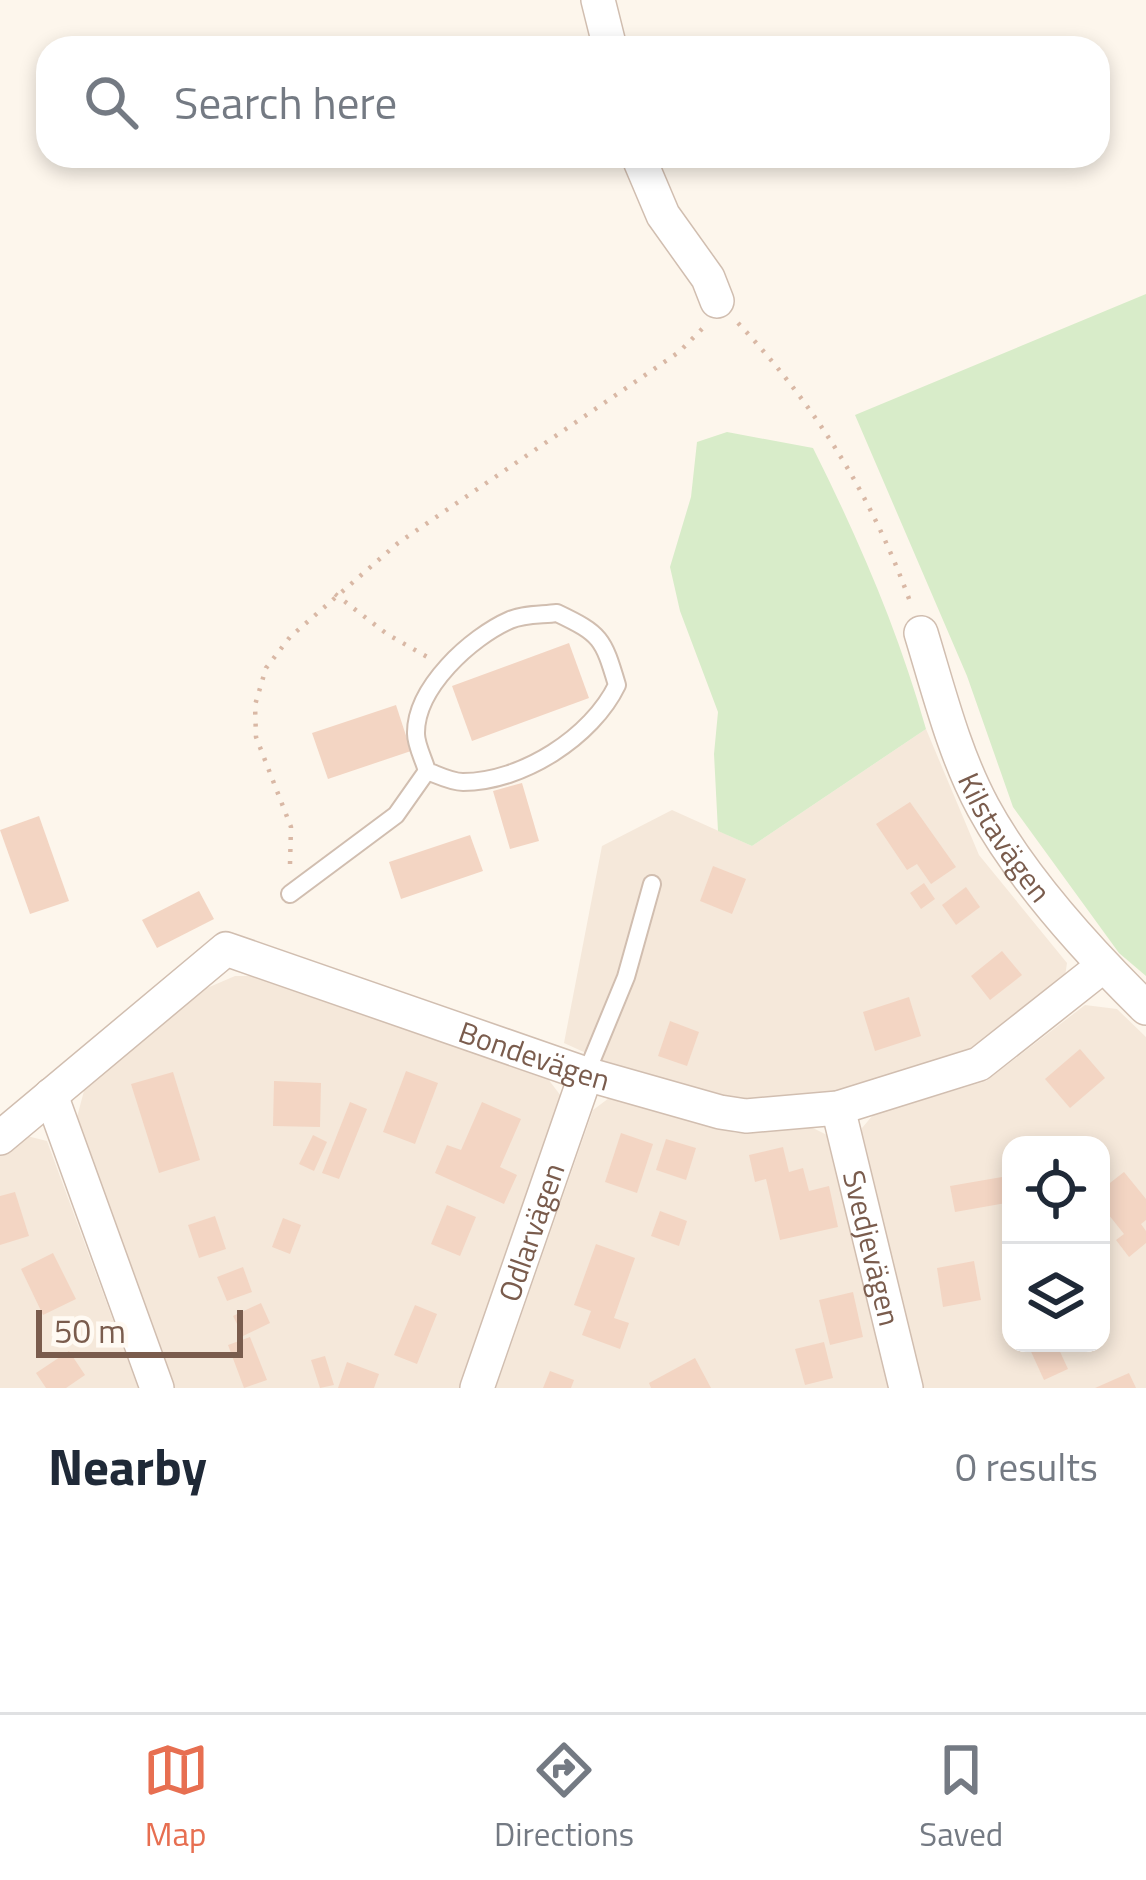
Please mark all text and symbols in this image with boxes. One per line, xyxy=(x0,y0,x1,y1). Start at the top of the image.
search box xyxy=(36,36,1110,168)
text: Search here xyxy=(174,68,397,136)
icon: search xyxy=(78,69,144,135)
street label: Kilstavägen xyxy=(946,765,1063,912)
street label: Bondevägen xyxy=(453,1009,615,1103)
map controls xyxy=(1002,1136,1110,1352)
button: locate xyxy=(1002,1136,1110,1244)
street label: Odlarvägen xyxy=(486,1157,576,1308)
street label: Svedjevägen xyxy=(831,1165,913,1330)
button: layers xyxy=(1002,1244,1110,1352)
scale bar xyxy=(36,1304,243,1357)
text: 50 m xyxy=(54,1306,126,1356)
text: Nearby xyxy=(48,1427,207,1505)
text: 0 results xyxy=(955,1437,1098,1496)
tab: Map xyxy=(143,1737,209,1859)
tab: Directions xyxy=(494,1737,634,1859)
tab: Saved xyxy=(919,1737,1003,1859)

